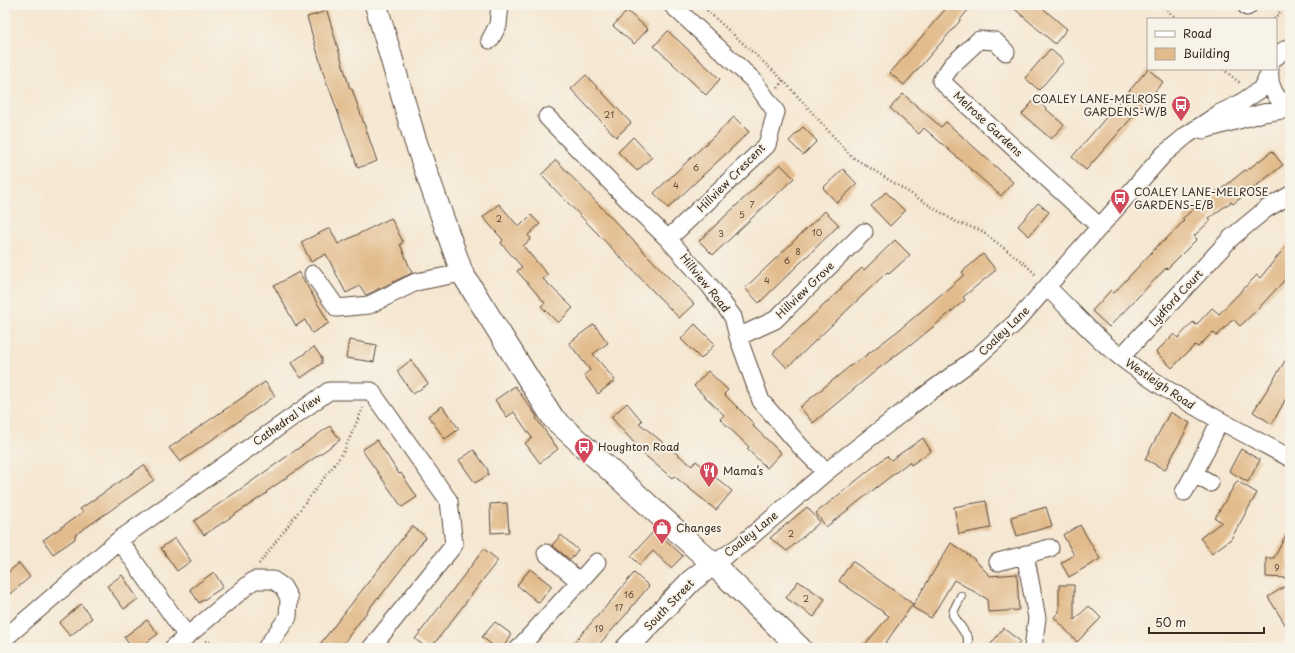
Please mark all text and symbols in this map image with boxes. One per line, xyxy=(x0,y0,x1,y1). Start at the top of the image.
legend xyxy=(1147,18,1277,70)
text: Road xyxy=(1183,24,1212,42)
text: Building xyxy=(1183,44,1230,62)
street label: Melrose Gardens xyxy=(950,87,1027,160)
place label: COALEY LANE-MELROSE GARDENS-W/B xyxy=(1032,90,1167,120)
bus stop icon: COALEY LANE-MELROSE GARDENS-W/B xyxy=(1170,94,1192,122)
house number: 21 xyxy=(604,107,614,121)
street label: Hillview Crescent xyxy=(692,139,769,216)
house number: 6 xyxy=(693,160,699,174)
house number: 4 xyxy=(673,178,679,192)
place label: COALEY LANE-MELROSE GARDENS-E/B xyxy=(1134,183,1269,213)
bus stop icon: COALEY LANE-MELROSE GARDENS-E/B xyxy=(1109,187,1131,215)
house number: 7 xyxy=(749,197,755,211)
house number: 5 xyxy=(739,207,745,221)
house number: 2 xyxy=(496,211,502,225)
house number: 10 xyxy=(812,225,823,239)
house number: 3 xyxy=(718,226,724,240)
house number: 8 xyxy=(795,244,801,258)
street label: Hillview Road xyxy=(676,250,734,316)
house number: 6 xyxy=(784,253,790,267)
street label: Hillview Grove xyxy=(772,257,838,322)
street label: Lydford Court xyxy=(1145,265,1207,330)
house number: 4 xyxy=(764,273,770,287)
street label: Coaley Lane xyxy=(974,302,1033,359)
street label: Westleigh Road xyxy=(1122,354,1199,413)
street label: Cathedral View xyxy=(249,389,325,449)
bus stop icon: Houghton Road xyxy=(573,436,595,464)
place label: Houghton Road xyxy=(598,438,679,455)
restaurant icon: Mama’s xyxy=(698,460,720,488)
place label: Mama’s xyxy=(723,462,763,479)
street label: Coaley Lane xyxy=(720,506,781,561)
shop icon: Changes xyxy=(651,517,673,545)
place label: Changes xyxy=(676,519,721,536)
house number: 2 xyxy=(788,526,794,540)
house number: 9 xyxy=(1274,560,1280,574)
street label: South Street xyxy=(640,575,698,634)
house number: 16 xyxy=(624,587,634,601)
house number: 2 xyxy=(803,591,809,605)
house number: 17 xyxy=(615,600,624,614)
scale bar xyxy=(1149,609,1264,635)
text: 50 m xyxy=(1155,613,1186,631)
house number: 19 xyxy=(594,621,604,635)

